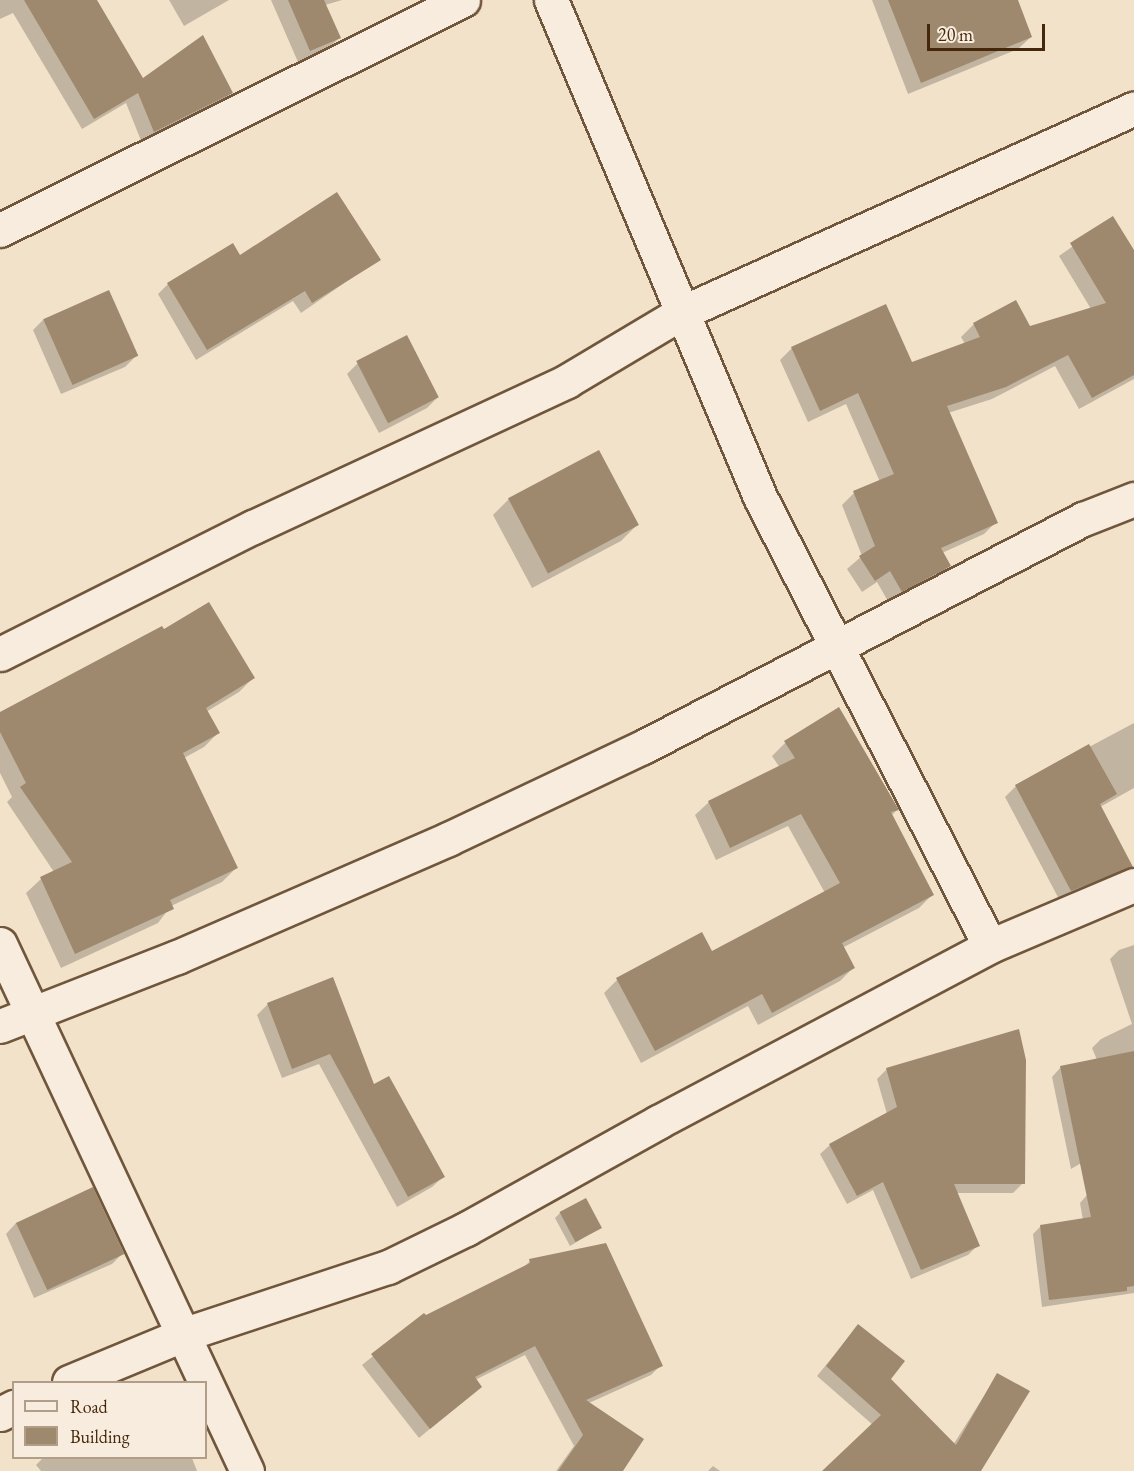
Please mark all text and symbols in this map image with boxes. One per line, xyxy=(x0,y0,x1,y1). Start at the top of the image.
scale bar xyxy=(930,12,1048,50)
text: 20 m xyxy=(938,23,973,46)
legend xyxy=(12,1381,207,1459)
text: Road xyxy=(70,1395,108,1418)
text: Building xyxy=(70,1425,130,1448)

